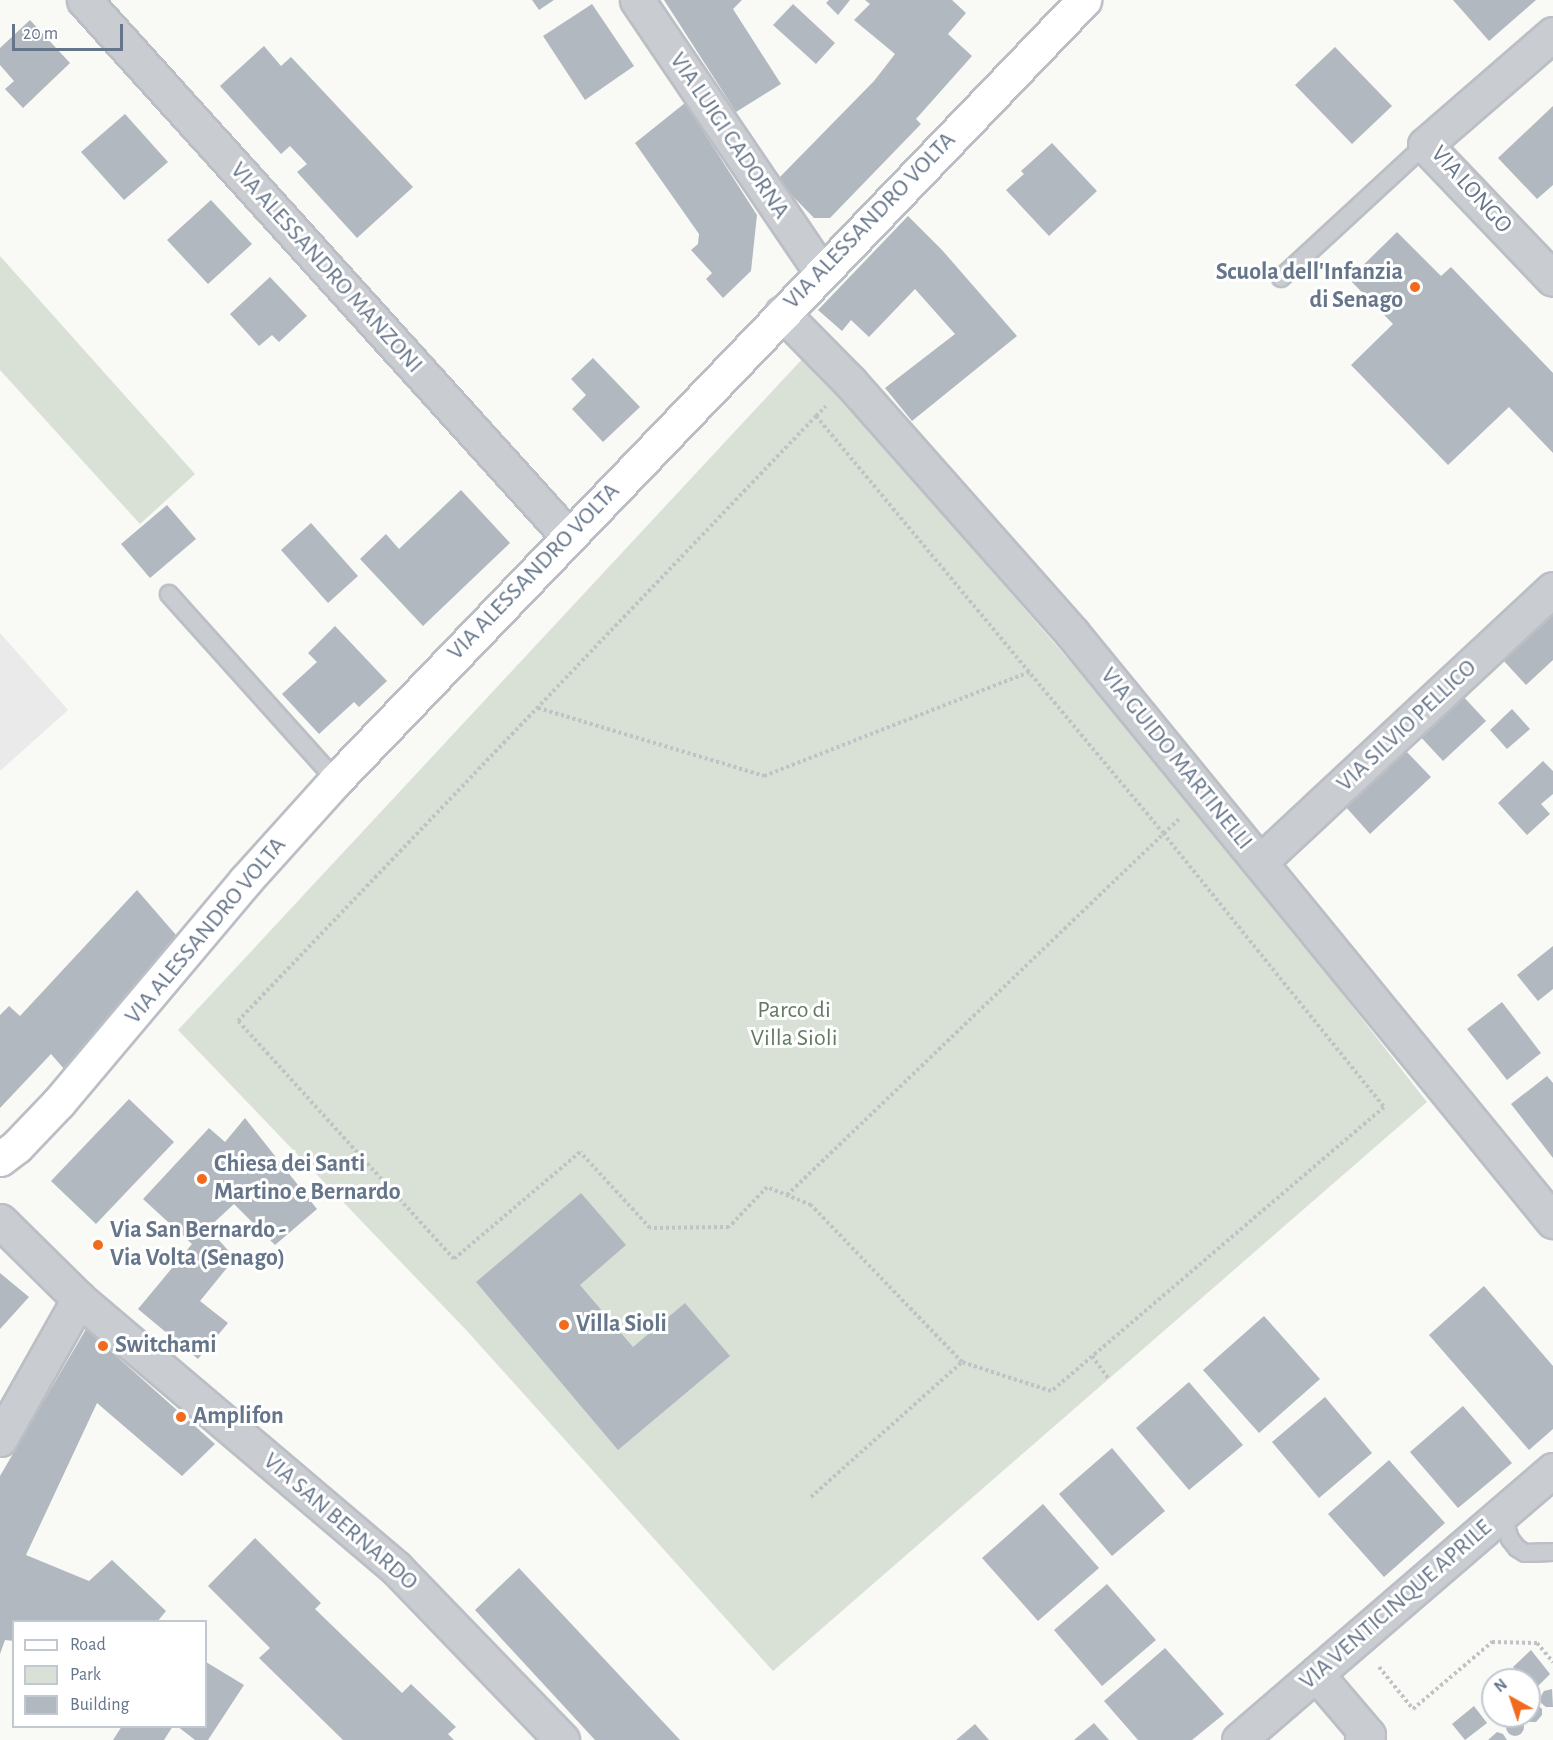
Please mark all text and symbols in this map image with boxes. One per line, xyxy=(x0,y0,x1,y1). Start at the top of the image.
scale bar xyxy=(15,12,126,50)
text: 20 m xyxy=(23,25,58,43)
street label: VIA LUIGI CADORNA xyxy=(663,47,795,225)
street label: VIA ALESSANDRO VOLTA xyxy=(778,126,962,316)
street label: VIA LONGO xyxy=(1424,140,1518,240)
street label: VIA ALESSANDRO MANZONI xyxy=(224,157,428,379)
place label: Scuola dell'Infanzia di Senago xyxy=(1216,259,1403,315)
marker: Scuola dell'Infanzia di Senago xyxy=(1408,280,1422,294)
street label: VIA ALESSANDRO VOLTA xyxy=(442,477,626,667)
street label: VIA SILVIO PELLICO xyxy=(1331,654,1483,798)
street label: VIA GUIDO MARTINELLI xyxy=(1094,662,1258,856)
street label: VIA ALESSANDRO VOLTA xyxy=(119,832,293,1030)
park label: Parco di Villa Sioli xyxy=(751,997,837,1053)
place label: Chiesa dei Santi Martino e Bernardo xyxy=(214,1151,401,1207)
marker: Chiesa dei Santi Martino e Bernardo xyxy=(195,1172,209,1186)
place label: Via San Bernardo - Via Volta (Senago) xyxy=(110,1217,286,1273)
marker: Via San Bernardo - Via Volta (Senago) xyxy=(91,1238,105,1252)
place label: Villa Sioli xyxy=(576,1311,667,1339)
marker: Villa Sioli xyxy=(557,1318,571,1332)
place label: Switchami xyxy=(115,1332,216,1360)
marker: Switchami xyxy=(96,1339,110,1353)
place label: Amplifon xyxy=(193,1403,284,1431)
marker: Amplifon xyxy=(174,1410,188,1424)
street label: VIA SAN BERNARDO xyxy=(257,1447,423,1597)
street label: VIA VENTICINQUE APRILE xyxy=(1294,1514,1498,1696)
legend xyxy=(12,1620,207,1728)
text: Road xyxy=(70,1636,106,1654)
text: Park xyxy=(70,1666,101,1684)
north arrow xyxy=(1481,1668,1541,1728)
text: N xyxy=(1491,1676,1510,1695)
text: Building xyxy=(70,1696,129,1714)

